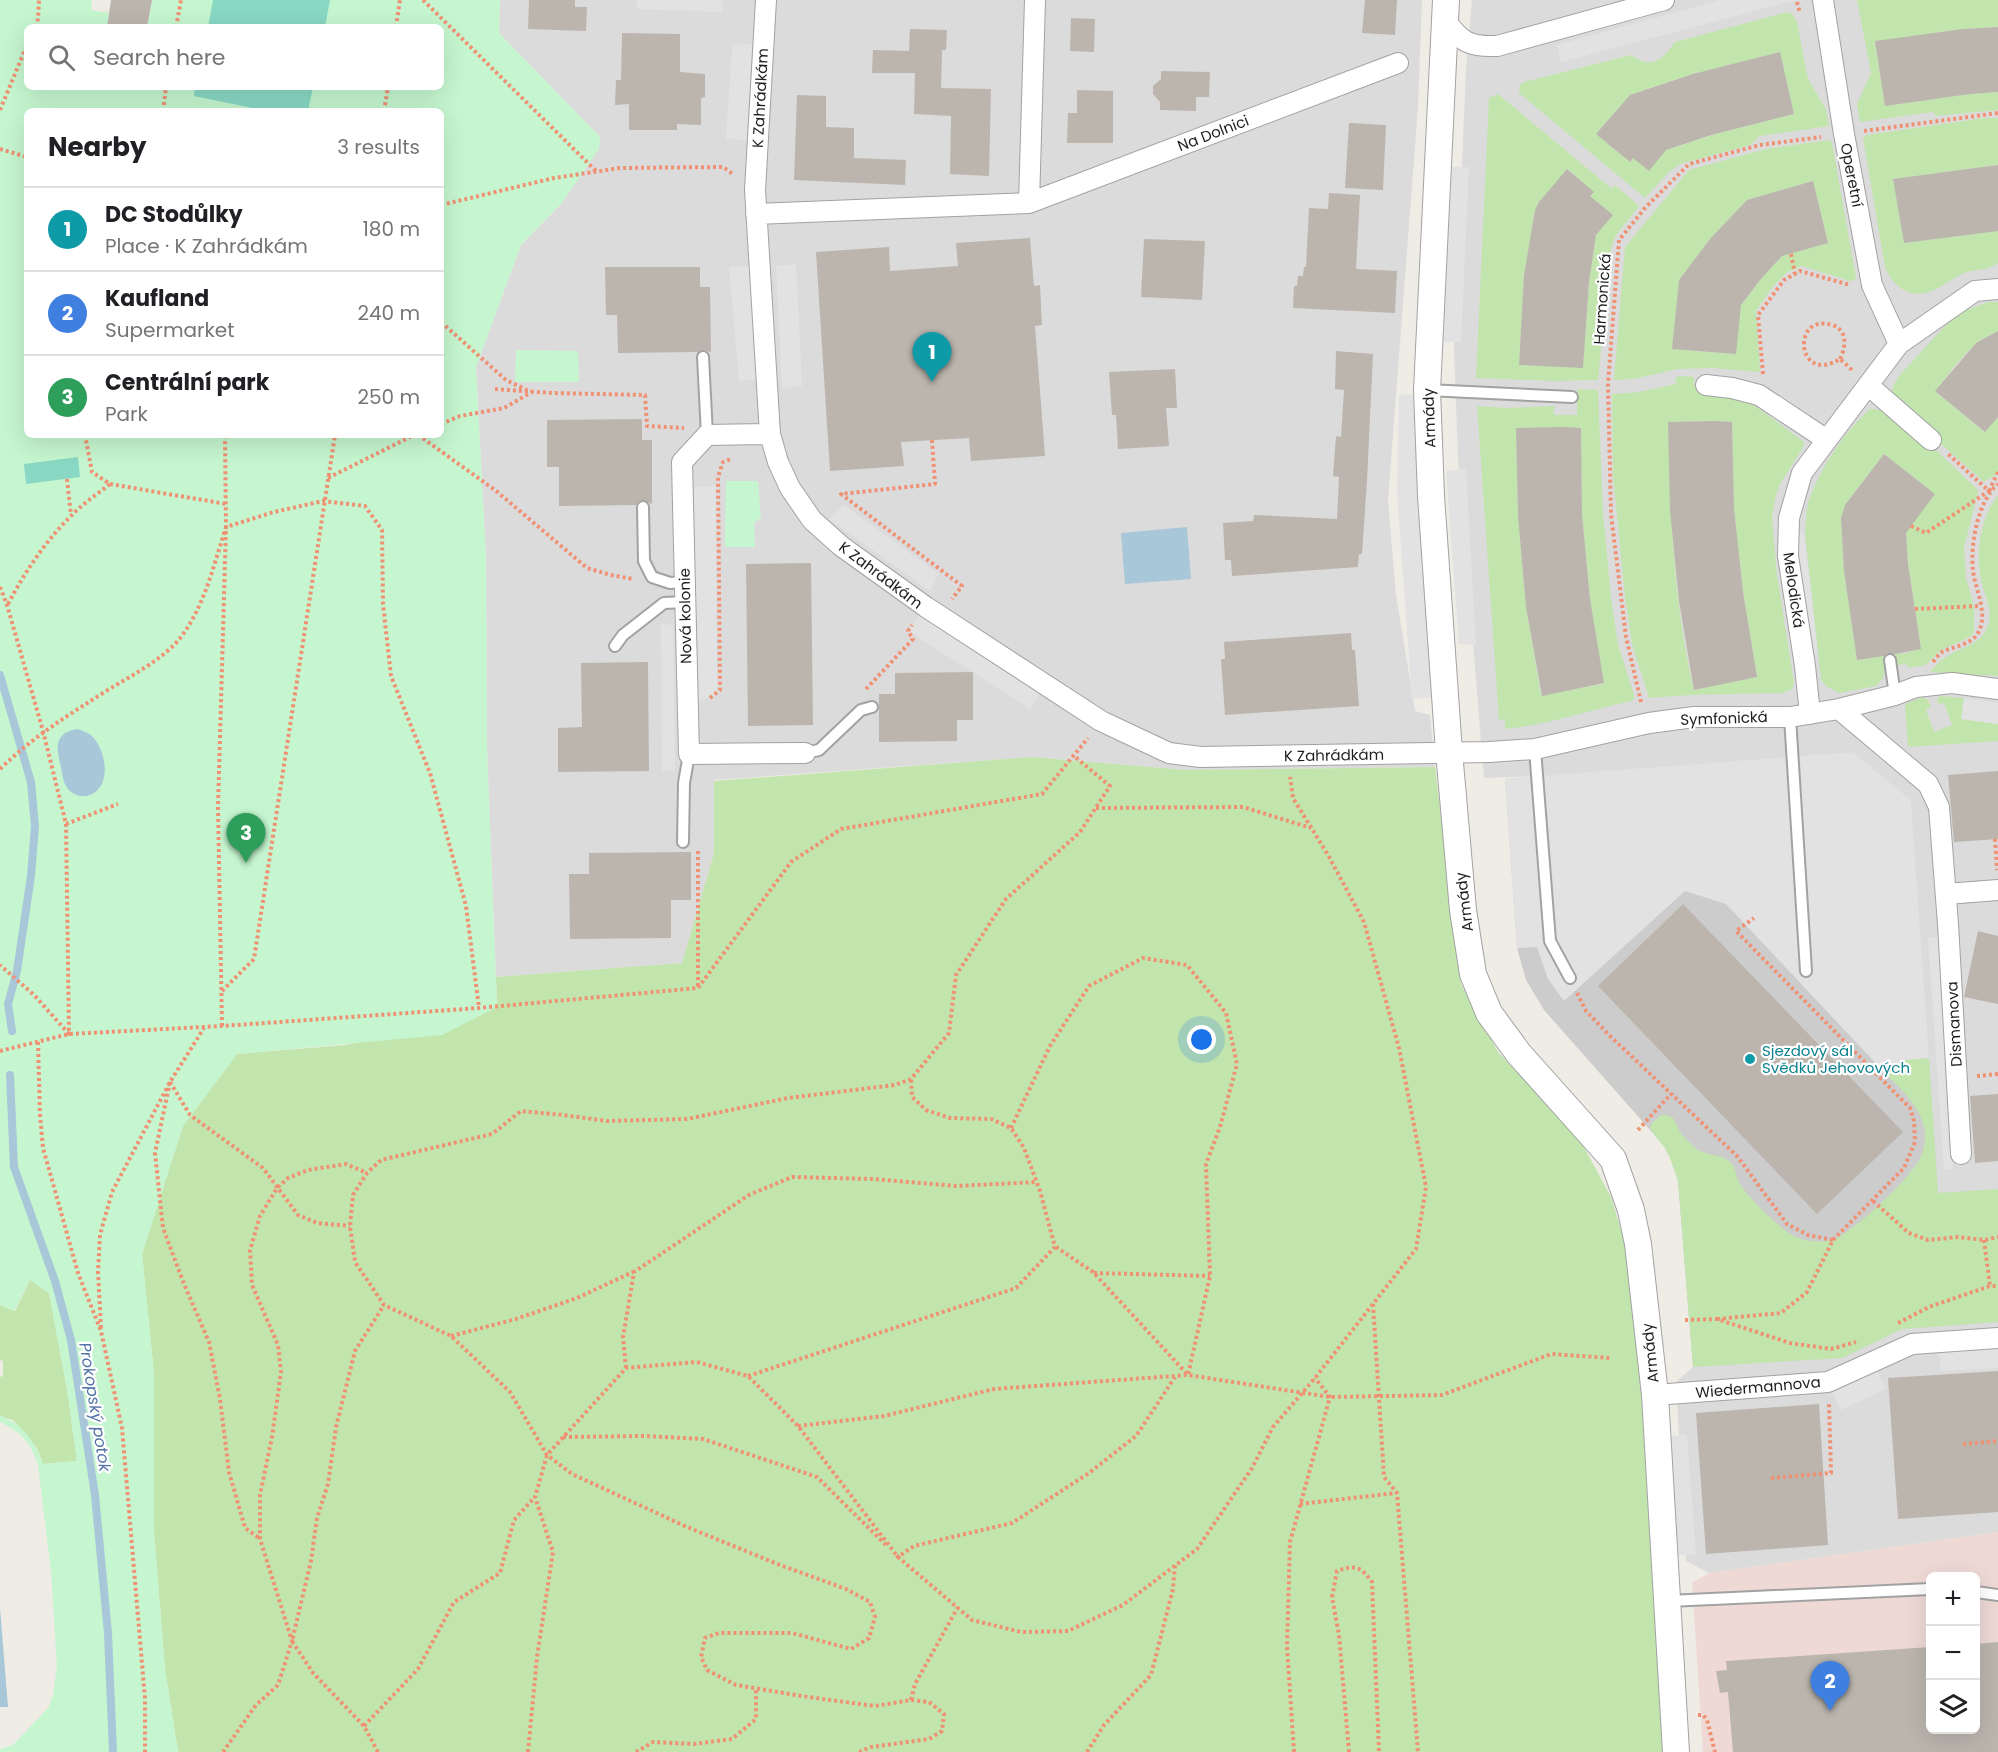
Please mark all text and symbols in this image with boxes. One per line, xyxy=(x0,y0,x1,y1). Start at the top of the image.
search box xyxy=(24,24,444,90)
icon: search xyxy=(45,41,78,74)
text: Search here xyxy=(93,42,226,73)
street label: K Zahrádkám xyxy=(747,47,773,149)
street label: Na Dolnici xyxy=(1174,110,1252,156)
text: Nearby xyxy=(48,129,146,165)
text: 3 results xyxy=(337,133,420,161)
street label: Operetní xyxy=(1836,141,1869,209)
text: DC Stodůlky xyxy=(105,199,243,230)
text: 1 xyxy=(64,215,71,243)
text: 180 m xyxy=(362,215,420,243)
text: Place · K Zahrádkám xyxy=(105,232,308,260)
street label: Harmonická xyxy=(1588,253,1616,345)
text: Kaufland xyxy=(105,283,209,314)
text: 2 xyxy=(62,299,73,327)
text: 240 m xyxy=(357,299,420,327)
text: Supermarket xyxy=(105,316,234,344)
pin: 1 xyxy=(912,332,952,382)
text: Centrální park xyxy=(105,367,269,398)
text: 3 xyxy=(61,383,74,411)
text: 250 m xyxy=(357,383,420,411)
street label: Armády xyxy=(1417,387,1441,448)
text: Park xyxy=(105,400,148,428)
street label: K Zahrádkám xyxy=(835,537,927,613)
street label: Melodická xyxy=(1778,551,1810,629)
street label: Nová kolonie xyxy=(674,568,696,664)
street label: Symfonická xyxy=(1680,706,1768,730)
street label: K Zahrádkám xyxy=(1284,744,1384,766)
pin: 3 xyxy=(226,814,266,863)
street label: Armády xyxy=(1450,870,1478,933)
street label: Dismanova xyxy=(1941,981,1967,1067)
your location xyxy=(1187,1025,1216,1054)
place label: Sjezdový sál Svědků Jehovových xyxy=(1762,1040,1910,1078)
marker: Sjezdový sál Svědků Jehovových xyxy=(1743,1052,1757,1066)
street label: Armády xyxy=(1636,1322,1664,1384)
water label: Prokopský potok xyxy=(73,1341,117,1474)
street label: Wiedermannova xyxy=(1695,1371,1821,1403)
map controls xyxy=(1926,1572,1980,1734)
button: + xyxy=(1926,1572,1980,1626)
button: − xyxy=(1926,1626,1980,1680)
pin: 2 xyxy=(1810,1662,1850,1711)
button: layers xyxy=(1926,1680,1980,1734)

